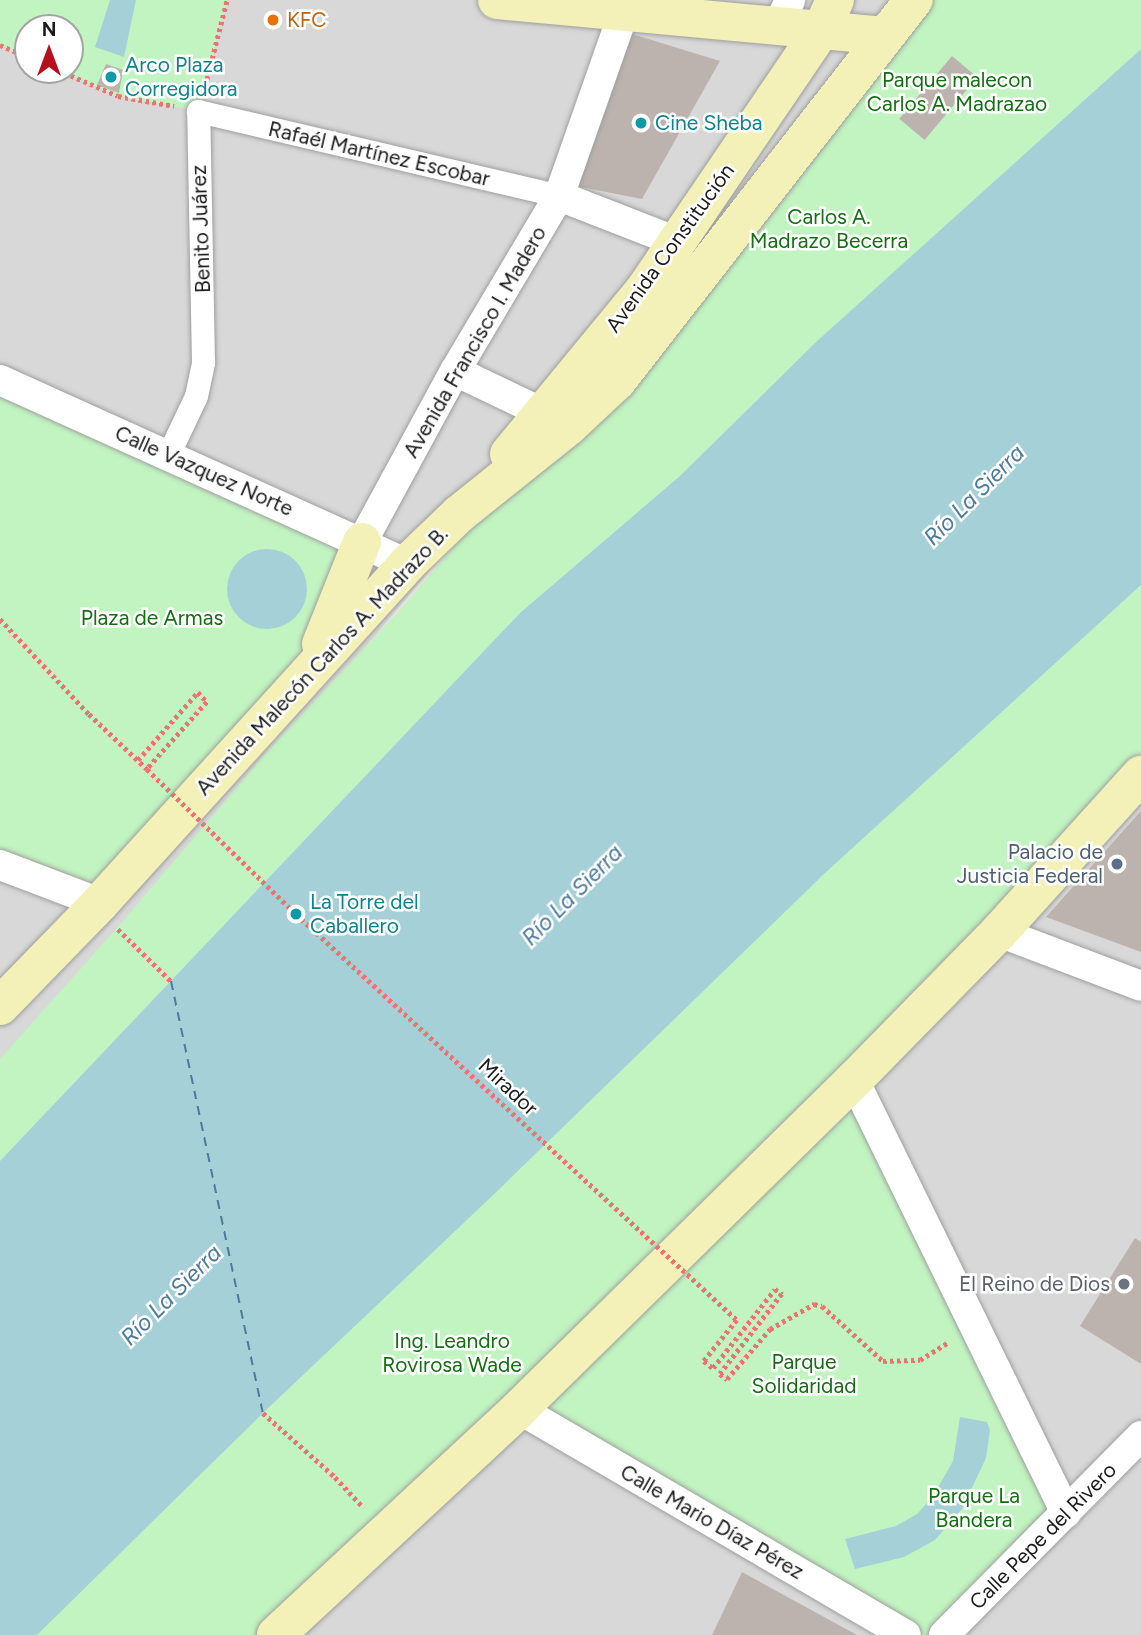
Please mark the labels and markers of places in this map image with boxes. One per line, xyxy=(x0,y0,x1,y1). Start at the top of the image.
place label: KFC xyxy=(287,7,326,33)
marker: KFC xyxy=(265,12,281,28)
place label: Arco Plaza Corregidora xyxy=(125,52,237,102)
marker: Arco Plaza Corregidora xyxy=(103,69,119,85)
place label: Cine Sheba xyxy=(655,110,762,136)
marker: Cine Sheba xyxy=(633,115,649,131)
place label: Palacio de Justicia Federal xyxy=(957,839,1103,889)
marker: Palacio de Justicia Federal xyxy=(1109,856,1125,872)
place label: La Torre del Caballero xyxy=(310,889,419,939)
marker: La Torre del Caballero xyxy=(288,906,304,922)
place label: El Reino de Dios xyxy=(959,1271,1110,1297)
marker: El Reino de Dios xyxy=(1116,1276,1132,1292)

